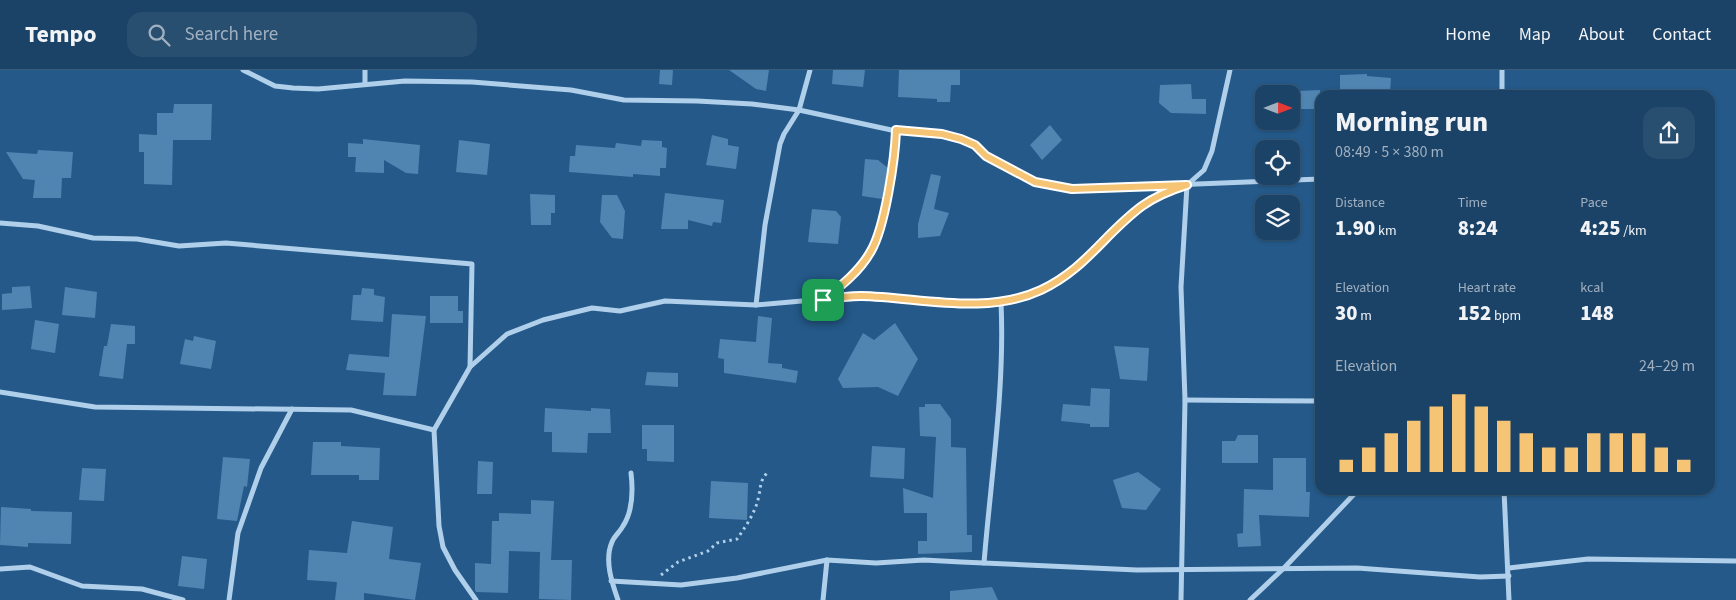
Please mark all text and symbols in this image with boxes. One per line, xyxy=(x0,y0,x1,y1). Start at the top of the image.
search box xyxy=(127,12,477,57)
text: Tempo xyxy=(25,17,97,52)
icon: search xyxy=(145,21,173,49)
text: Search here xyxy=(185,21,278,48)
text: Home xyxy=(1445,22,1491,47)
text: Map xyxy=(1519,22,1551,47)
text: About xyxy=(1579,22,1624,47)
text: Contact xyxy=(1652,22,1711,47)
north arrow xyxy=(1255,85,1300,130)
map controls xyxy=(1255,85,1300,240)
text: Morning run xyxy=(1335,102,1488,142)
button: share xyxy=(1643,107,1695,159)
button: locate xyxy=(1255,140,1300,185)
text: 08:49 · 5 × 380 m xyxy=(1335,141,1444,163)
text: Distance xyxy=(1335,193,1385,213)
text: Time xyxy=(1458,193,1487,213)
text: Pace xyxy=(1580,193,1608,213)
button: layers xyxy=(1255,195,1300,240)
text: 1.90 xyxy=(1335,213,1375,243)
text: 8:24 xyxy=(1458,213,1498,243)
text: 4:25 xyxy=(1580,213,1620,243)
text: km xyxy=(1375,221,1397,241)
text: /km xyxy=(1620,221,1647,241)
text: Elevation xyxy=(1335,278,1390,298)
text: Heart rate xyxy=(1458,278,1516,298)
text: kcal xyxy=(1580,278,1604,298)
pin xyxy=(802,279,844,321)
icon: arrive xyxy=(809,286,837,314)
text: 30 xyxy=(1335,298,1357,328)
text: 152 xyxy=(1458,298,1491,328)
text: 148 xyxy=(1580,298,1614,328)
text: m xyxy=(1357,306,1372,326)
text: bpm xyxy=(1491,306,1521,326)
text: Elevation xyxy=(1335,355,1397,377)
text: 24–29 m xyxy=(1639,355,1695,377)

